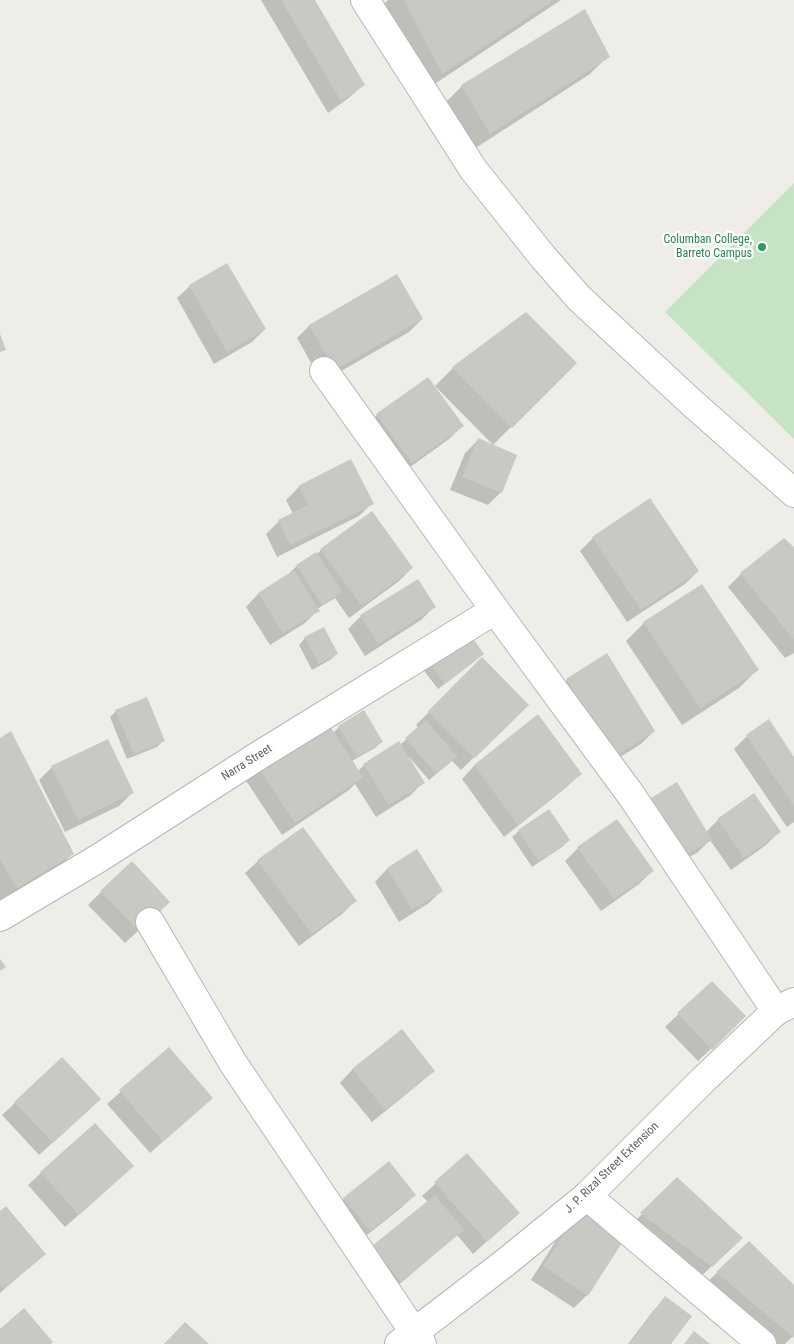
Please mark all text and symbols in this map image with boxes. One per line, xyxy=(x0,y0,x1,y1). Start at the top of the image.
place label: Columban College, Barreto Campus xyxy=(663,233,752,261)
marker: Columban College, Barreto Campus xyxy=(756,241,768,253)
street label: Narra Street xyxy=(219,742,275,784)
street label: J. P. Rizal Street Extension xyxy=(562,1119,662,1217)

